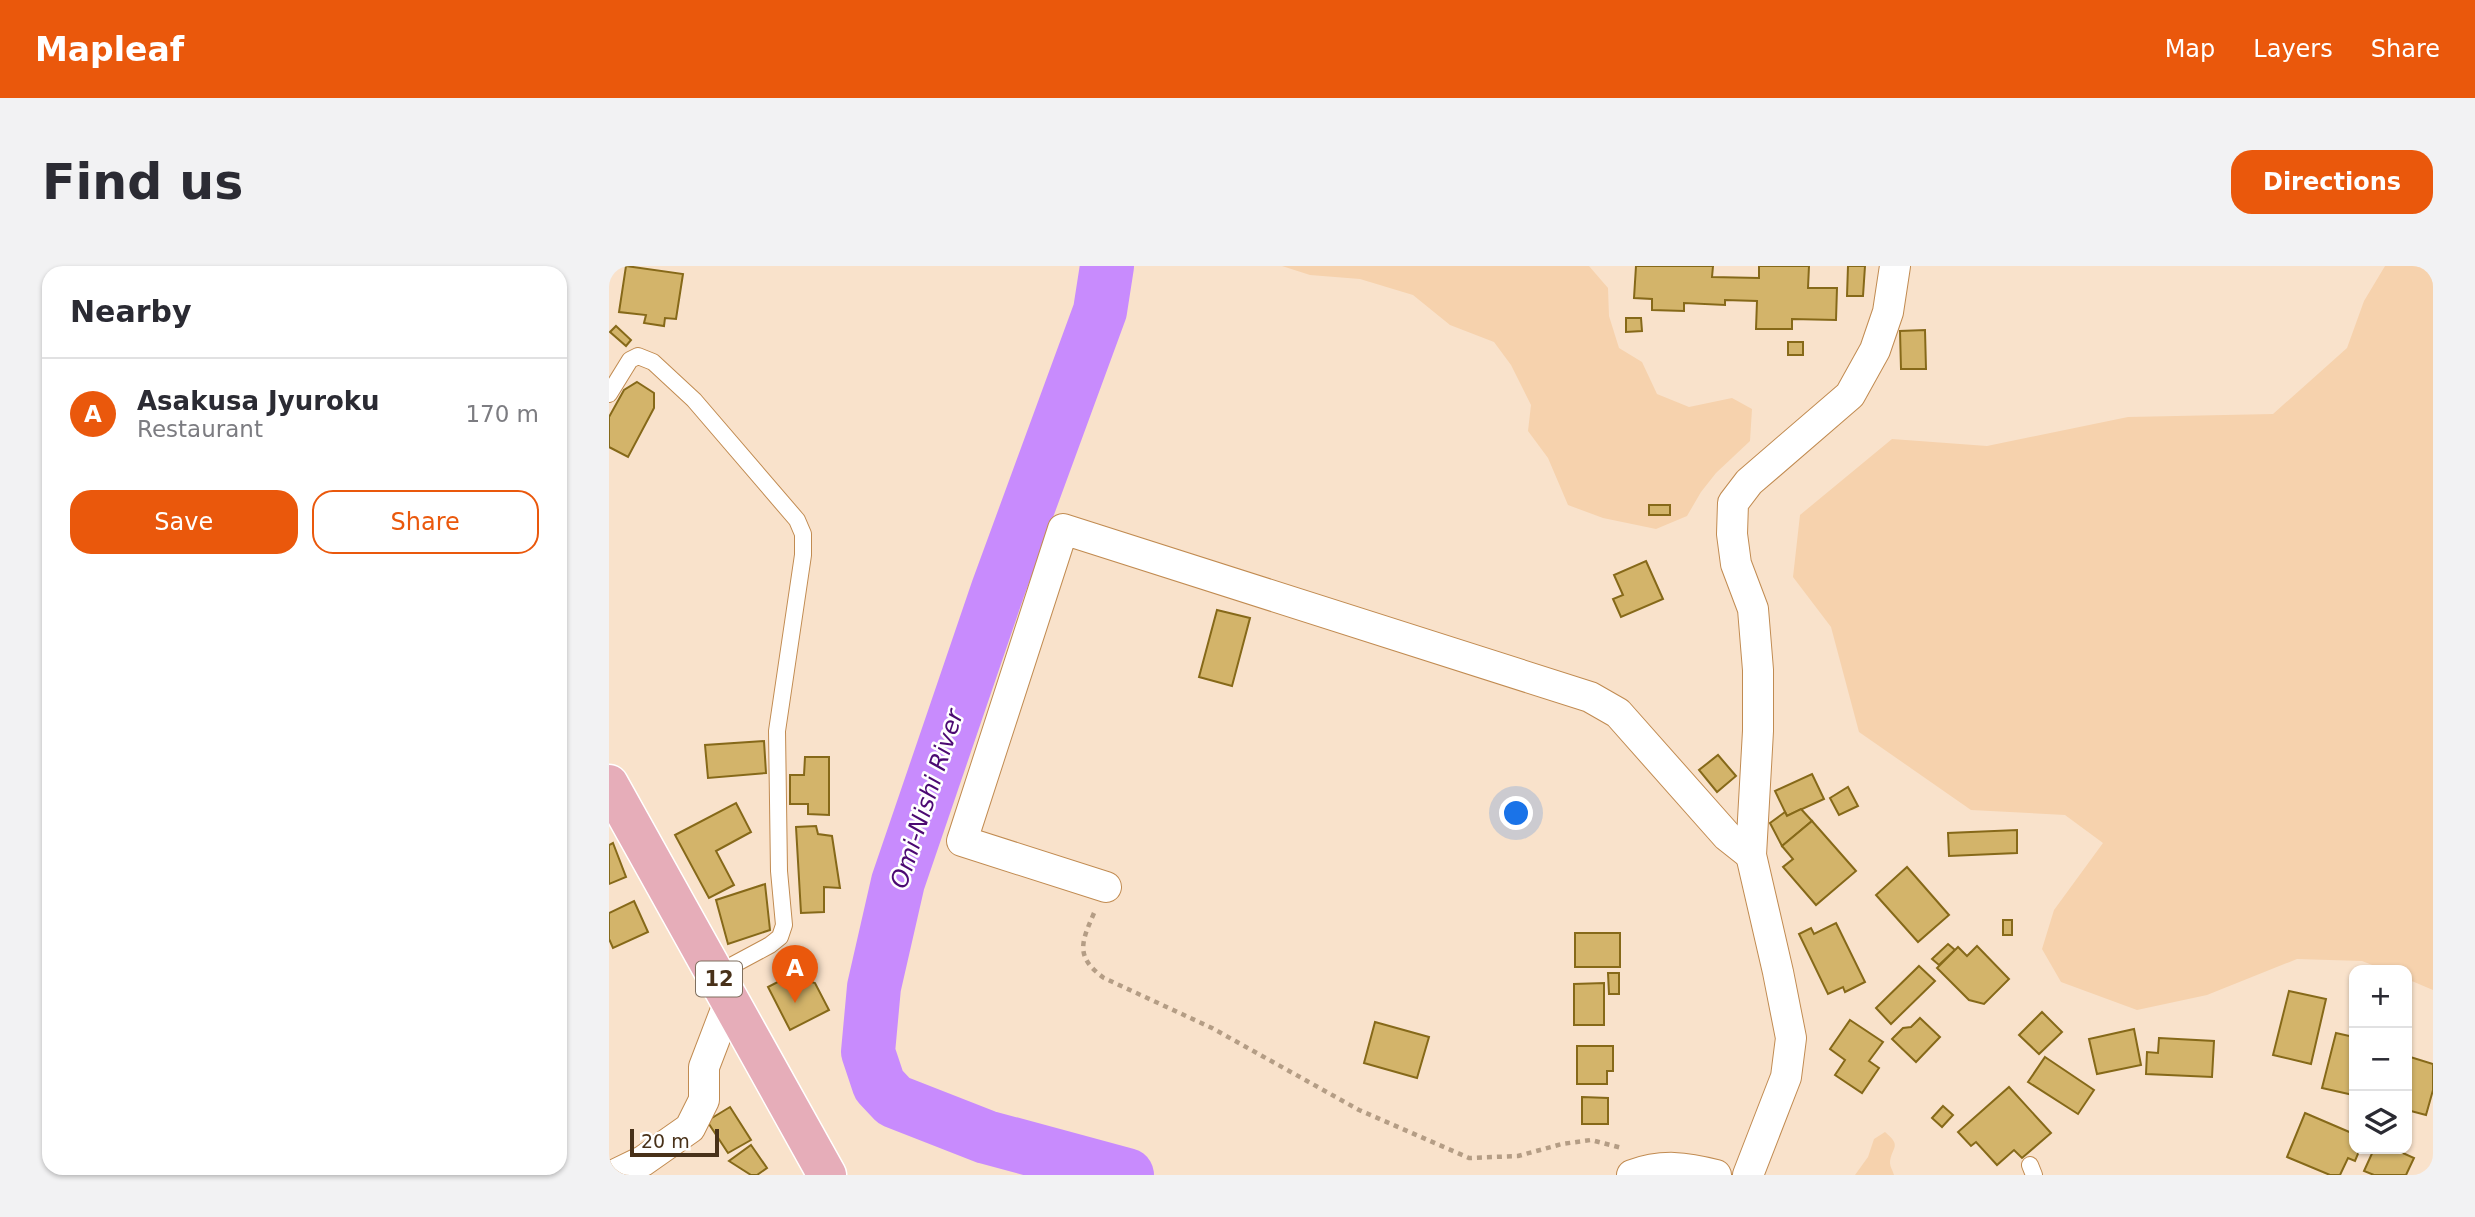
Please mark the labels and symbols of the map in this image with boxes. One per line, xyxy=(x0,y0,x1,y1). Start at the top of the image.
water label: Omi-Nishi River xyxy=(885,704,970,892)
your location xyxy=(1499,796,1533,830)
pin: A xyxy=(772,945,818,1003)
road number: 12 xyxy=(696,962,742,996)
scale bar xyxy=(630,1126,719,1158)

